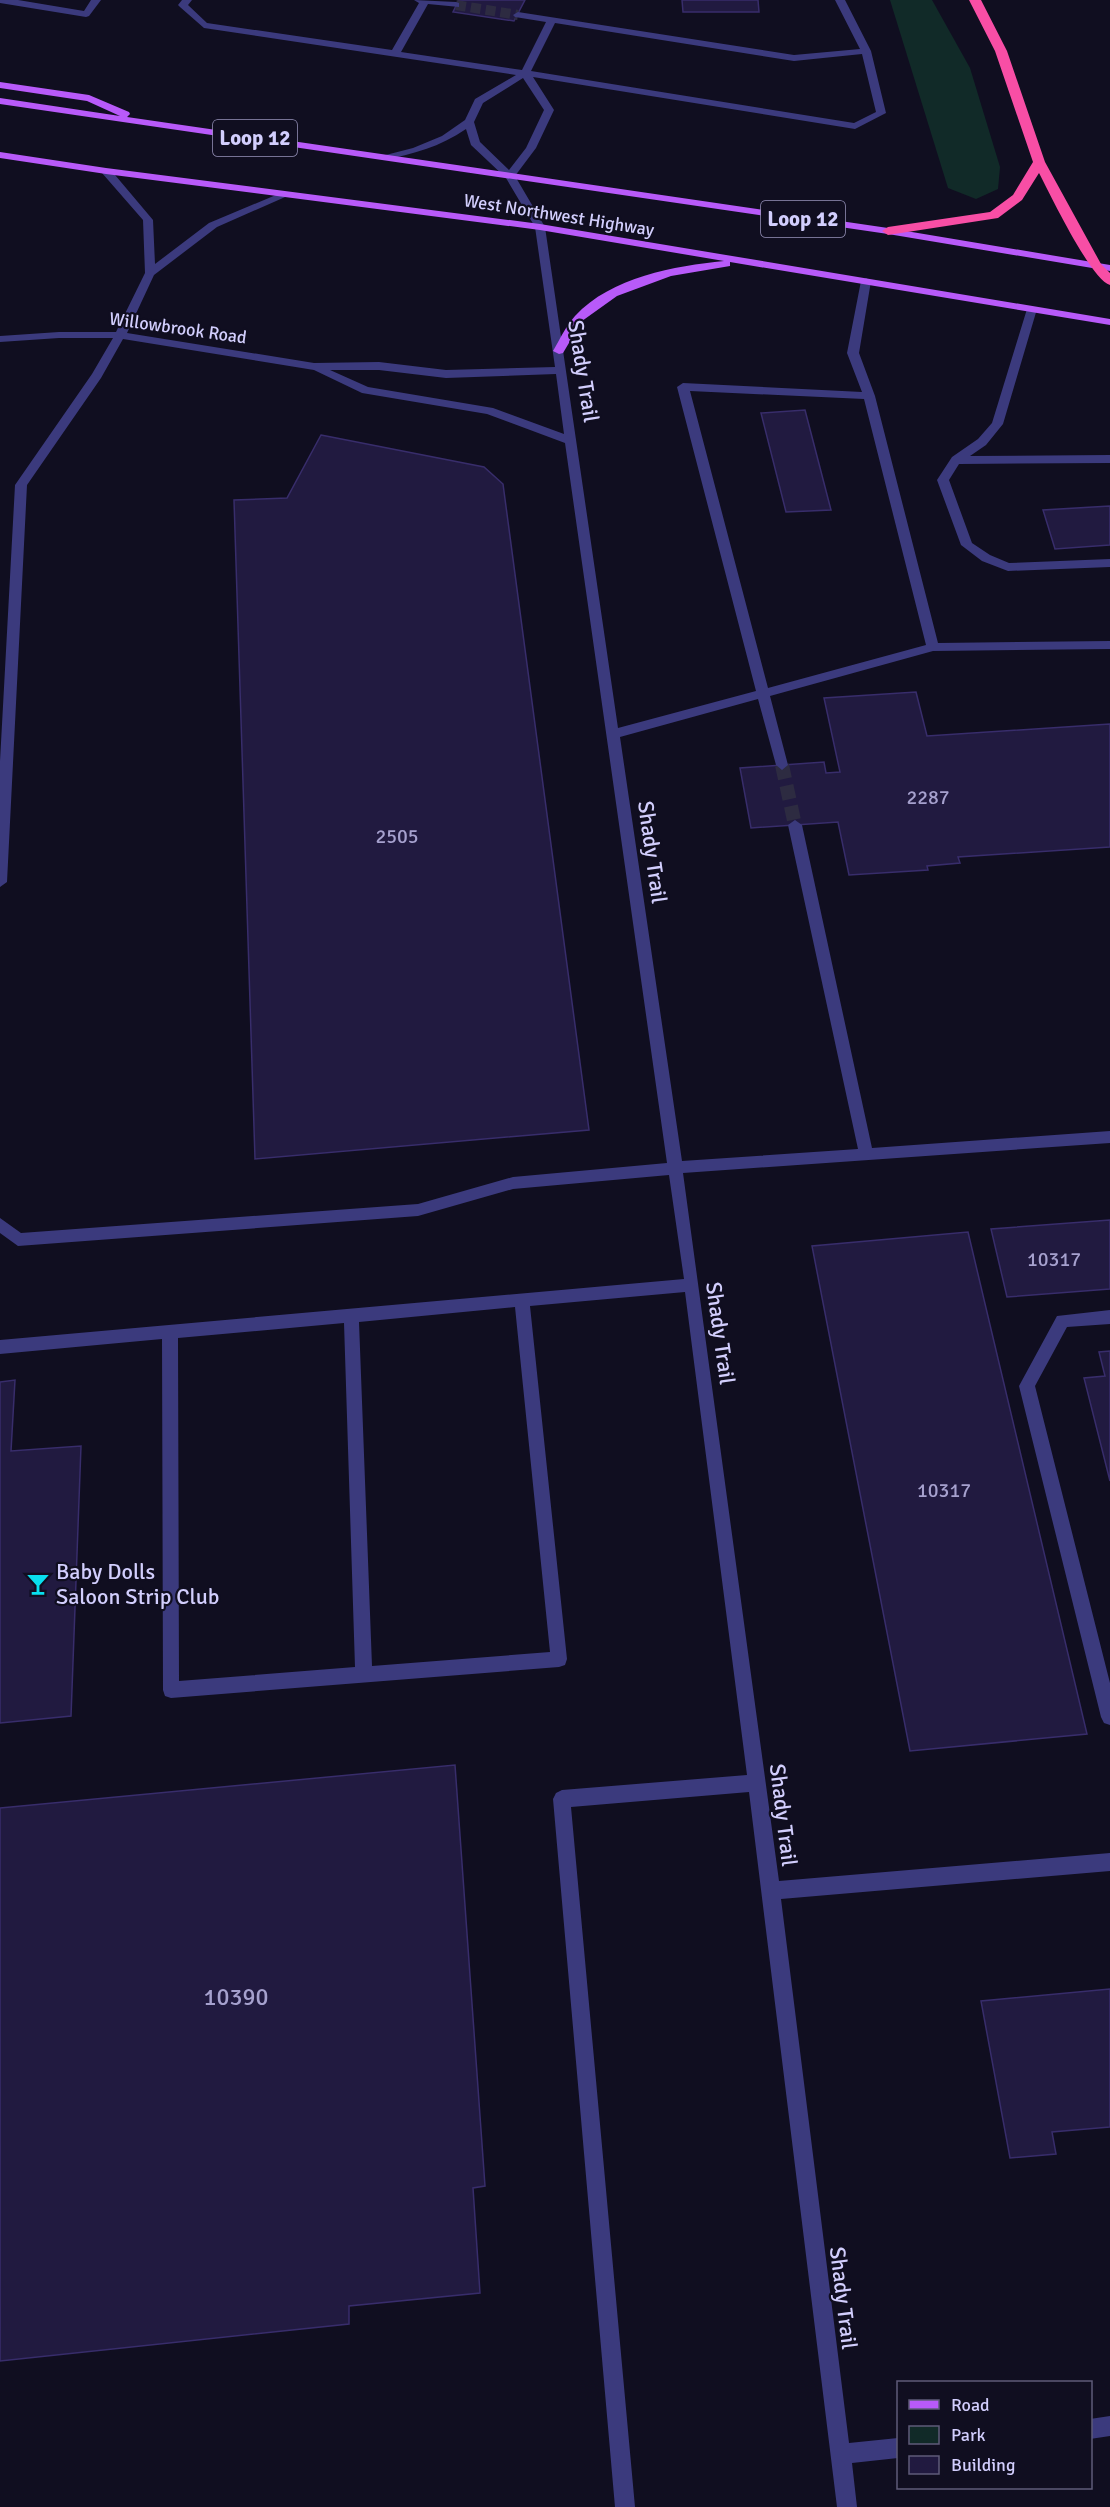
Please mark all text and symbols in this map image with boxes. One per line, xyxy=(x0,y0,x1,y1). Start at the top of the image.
road number: Loop 12 xyxy=(213,120,297,156)
street label: West Northwest Highway xyxy=(462,189,656,241)
road number: Loop 12 xyxy=(761,201,845,237)
street label: Willowbrook Road xyxy=(108,307,248,349)
street label: Shady Trail xyxy=(562,318,605,424)
house number: 2287 xyxy=(906,785,950,810)
street label: Shady Trail xyxy=(632,799,673,905)
house number: 2505 xyxy=(375,824,419,849)
house number: 10317 xyxy=(1027,1247,1081,1272)
street label: Shady Trail xyxy=(700,1280,741,1386)
house number: 10317 xyxy=(917,1478,971,1503)
place label: Baby Dolls Saloon Strip Club xyxy=(56,1558,219,1610)
bar icon: Baby Dolls Saloon Strip Club xyxy=(25,1571,51,1597)
street label: Shady Trail xyxy=(764,1762,803,1868)
house number: 10390 xyxy=(204,1982,268,2012)
street label: Shady Trail xyxy=(824,2245,863,2351)
legend xyxy=(897,2381,1092,2489)
text: Road xyxy=(951,2394,990,2416)
text: Park xyxy=(951,2424,986,2446)
text: Building xyxy=(951,2454,1015,2476)

